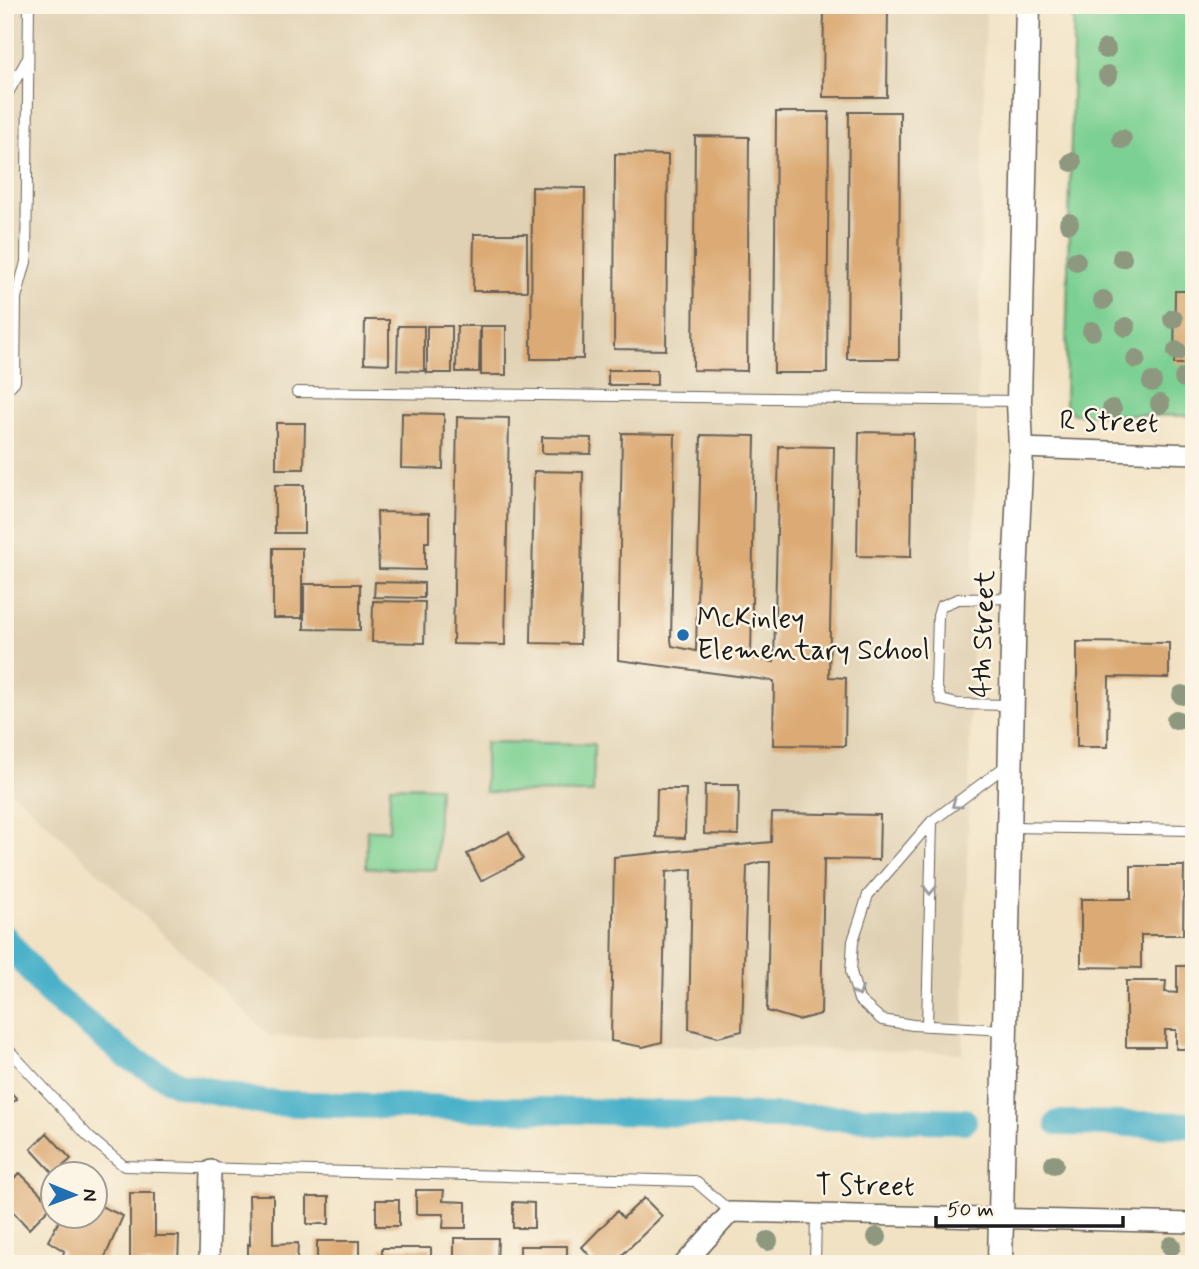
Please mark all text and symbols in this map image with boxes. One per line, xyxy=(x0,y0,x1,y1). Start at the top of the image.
street label: R Street xyxy=(1059,403,1159,443)
street label: 4th Street xyxy=(963,569,1005,698)
place label: McKinley Elementary School xyxy=(697,601,930,670)
marker: McKinley Elementary School xyxy=(675,627,691,643)
one-way arrow xyxy=(951,795,964,808)
one-way arrow xyxy=(922,885,938,895)
one-way arrow xyxy=(850,985,864,997)
north arrow xyxy=(38,1160,108,1230)
street label: T Street xyxy=(815,1168,915,1206)
scale bar xyxy=(936,1185,1124,1229)
text: N xyxy=(77,1189,102,1202)
text: 50 m xyxy=(947,1196,994,1224)

